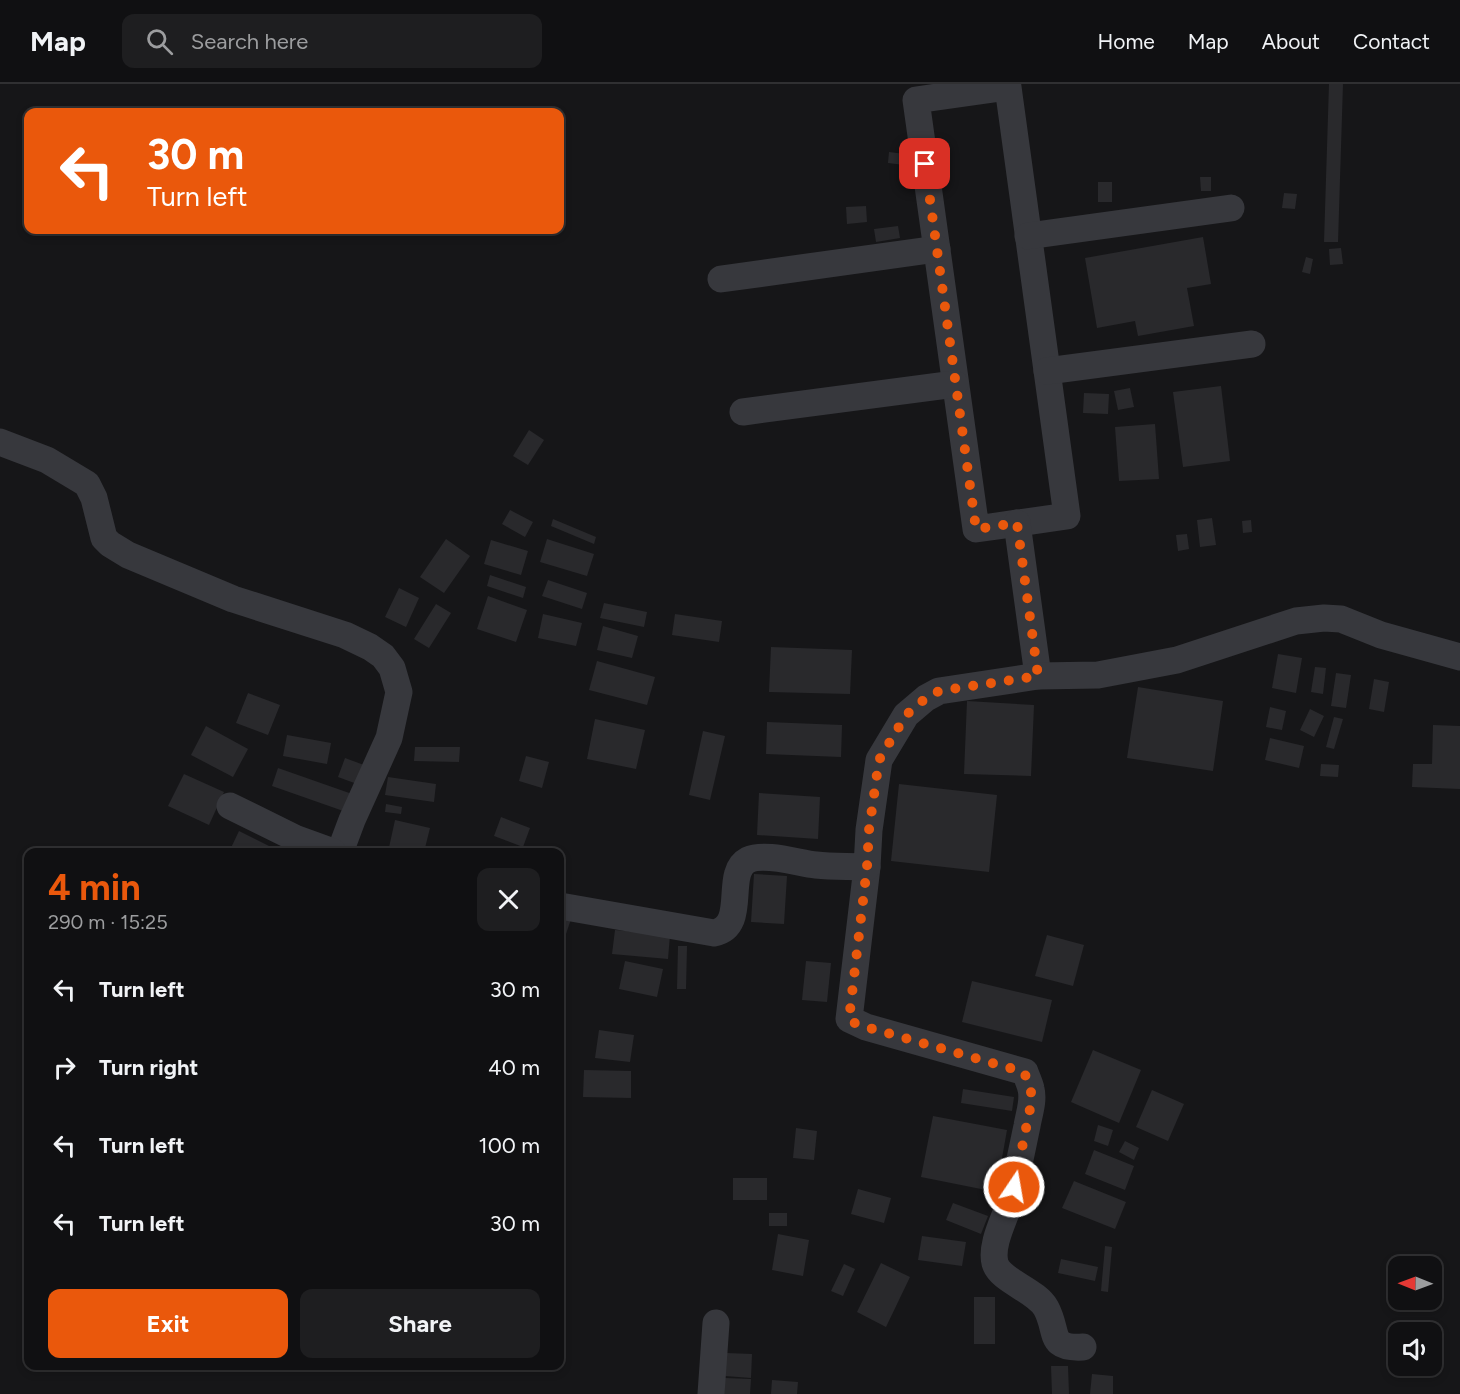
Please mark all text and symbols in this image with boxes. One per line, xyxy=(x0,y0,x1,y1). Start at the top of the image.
search box xyxy=(122,14,542,68)
text: Map xyxy=(30,24,86,58)
icon: search xyxy=(143,25,176,58)
text: Search here xyxy=(191,28,308,55)
text: Home xyxy=(1098,29,1155,54)
text: Map xyxy=(1188,29,1229,54)
text: About xyxy=(1262,29,1320,54)
text: Contact xyxy=(1353,29,1430,54)
text: 30 m xyxy=(147,129,244,180)
icon: left xyxy=(48,132,126,210)
pin xyxy=(899,138,950,189)
icon: arrive xyxy=(908,147,941,180)
text: Turn left xyxy=(147,180,247,213)
text: 4 min xyxy=(48,866,141,909)
button: close xyxy=(477,868,540,931)
text: 290 m · 15:25 xyxy=(48,910,168,934)
icon: left xyxy=(48,973,81,1006)
text: Turn left xyxy=(99,976,185,1003)
text: 30 m xyxy=(490,976,540,1003)
icon: right xyxy=(48,1051,81,1084)
text: Turn right xyxy=(99,1054,198,1081)
text: 40 m xyxy=(488,1054,540,1081)
icon: left xyxy=(48,1129,81,1162)
text: Turn left xyxy=(99,1132,185,1159)
text: 100 m xyxy=(479,1132,540,1159)
position arrow xyxy=(982,1155,1046,1219)
icon: left xyxy=(48,1207,81,1240)
text: Turn left xyxy=(99,1210,185,1237)
text: 30 m xyxy=(490,1210,540,1237)
north arrow xyxy=(1388,1256,1442,1310)
map controls xyxy=(1388,1256,1442,1376)
button: Exit xyxy=(48,1289,288,1358)
button: Share xyxy=(300,1289,540,1358)
button: sound xyxy=(1388,1322,1442,1376)

